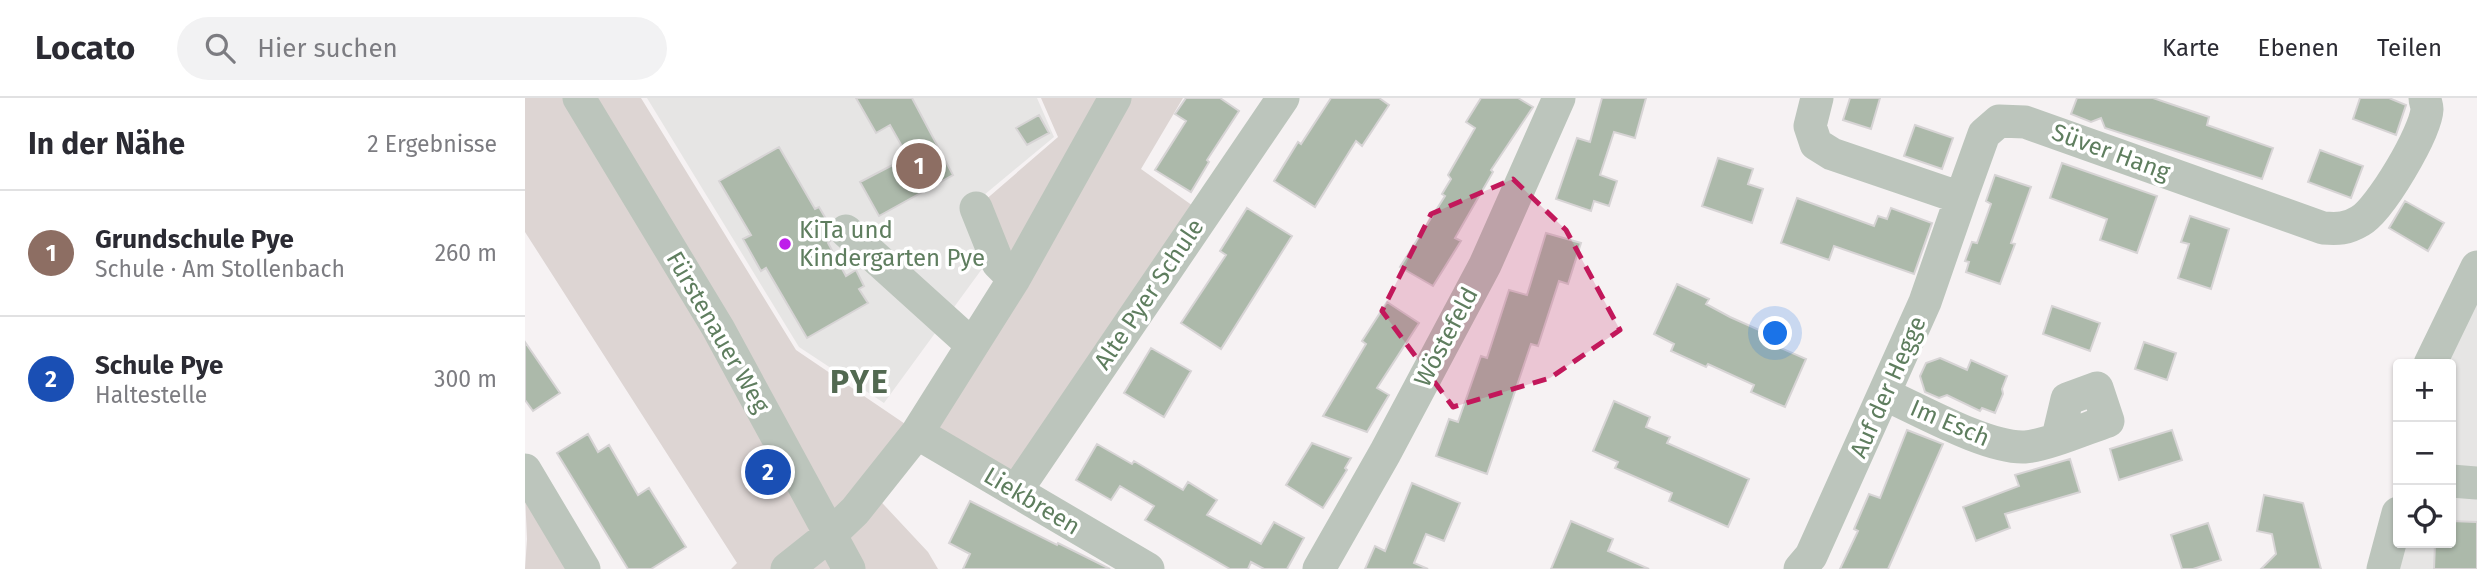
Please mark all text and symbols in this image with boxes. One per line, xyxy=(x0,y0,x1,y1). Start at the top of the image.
search box xyxy=(177,17,667,80)
text: Locato xyxy=(35,28,135,68)
icon: search xyxy=(201,29,239,67)
text: Hier suchen xyxy=(257,33,398,64)
text: Karte xyxy=(2162,34,2220,62)
text: Ebenen xyxy=(2258,34,2339,62)
text: Teilen xyxy=(2377,34,2442,62)
street label: Süver Hang xyxy=(2048,118,2174,186)
text: In der Nähe xyxy=(28,126,185,162)
text: 2 Ergebnisse xyxy=(367,130,497,158)
pin: 1 xyxy=(896,140,942,192)
street label: Alte Pyer Schule xyxy=(1088,213,1210,375)
place label: KiTa und Kindergarten Pye xyxy=(799,216,985,272)
text: Grundschule Pye xyxy=(95,224,294,255)
marker: KiTa und Kindergarten Pye xyxy=(777,236,793,252)
text: 1 xyxy=(46,239,56,267)
text: 260 m xyxy=(435,239,497,267)
street label: Fürstenauer Weg xyxy=(661,246,776,418)
text: Schule · Am Stollenbach xyxy=(95,255,345,283)
street label: Wöstefeld xyxy=(1408,283,1484,391)
street label: Auf der Hegge xyxy=(1844,312,1932,462)
your location xyxy=(1758,316,1792,350)
text: Schule Pye xyxy=(95,350,223,381)
map controls xyxy=(2393,359,2456,548)
button: + xyxy=(2393,359,2456,422)
district label: PYE xyxy=(830,363,890,401)
text: 2 xyxy=(45,365,57,393)
text: 300 m xyxy=(434,365,497,393)
text: Haltestelle xyxy=(95,381,207,409)
street label: Im Esch xyxy=(1906,394,1994,452)
button: − xyxy=(2393,422,2456,485)
pin: 2 xyxy=(745,446,791,498)
street label: Liekbreen xyxy=(979,461,1085,541)
button: locate xyxy=(2393,485,2456,548)

